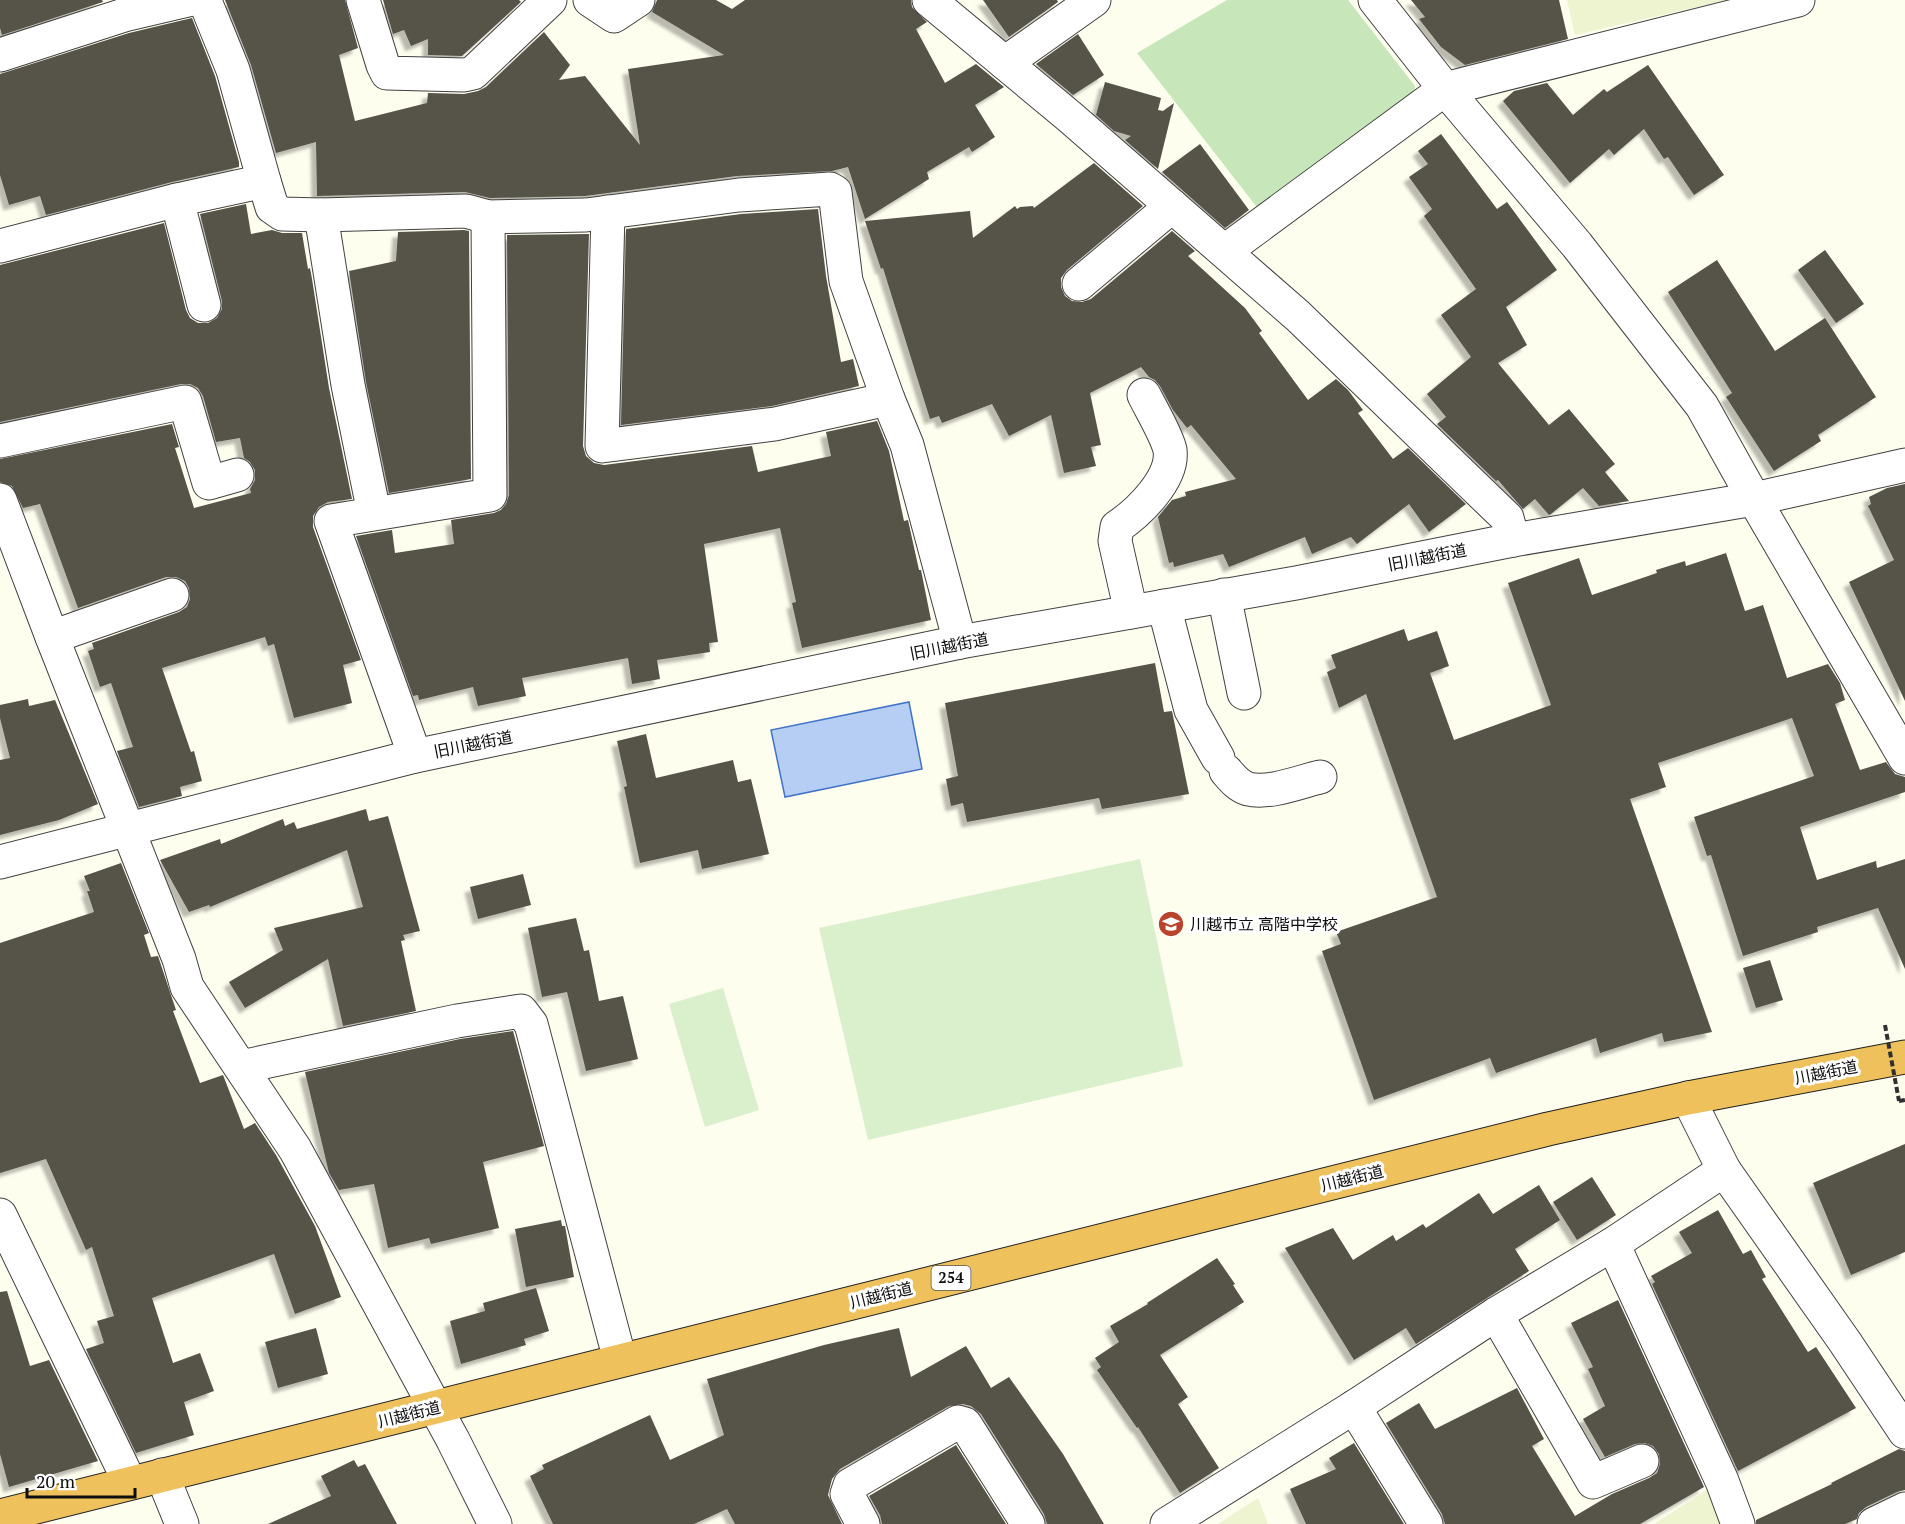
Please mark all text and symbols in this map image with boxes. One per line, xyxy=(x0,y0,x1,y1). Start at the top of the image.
street label: 旧川越街道 xyxy=(1386,539,1468,575)
street label: 旧川越街道 xyxy=(908,628,990,664)
street label: 旧川越街道 xyxy=(432,726,514,762)
school or university icon: 川越市立 高階中学校 xyxy=(1156,909,1186,939)
place label: 川越市立 高階中学校 xyxy=(1190,913,1338,935)
street label: 川越街道 xyxy=(1792,1055,1860,1089)
street label: 川越街道 xyxy=(1318,1160,1386,1196)
road number: 254 xyxy=(932,1266,970,1290)
street label: 川越街道 xyxy=(847,1277,915,1313)
street label: 川越街道 xyxy=(375,1396,443,1432)
scale bar xyxy=(27,1461,135,1499)
text: 20 m xyxy=(36,1469,76,1493)

